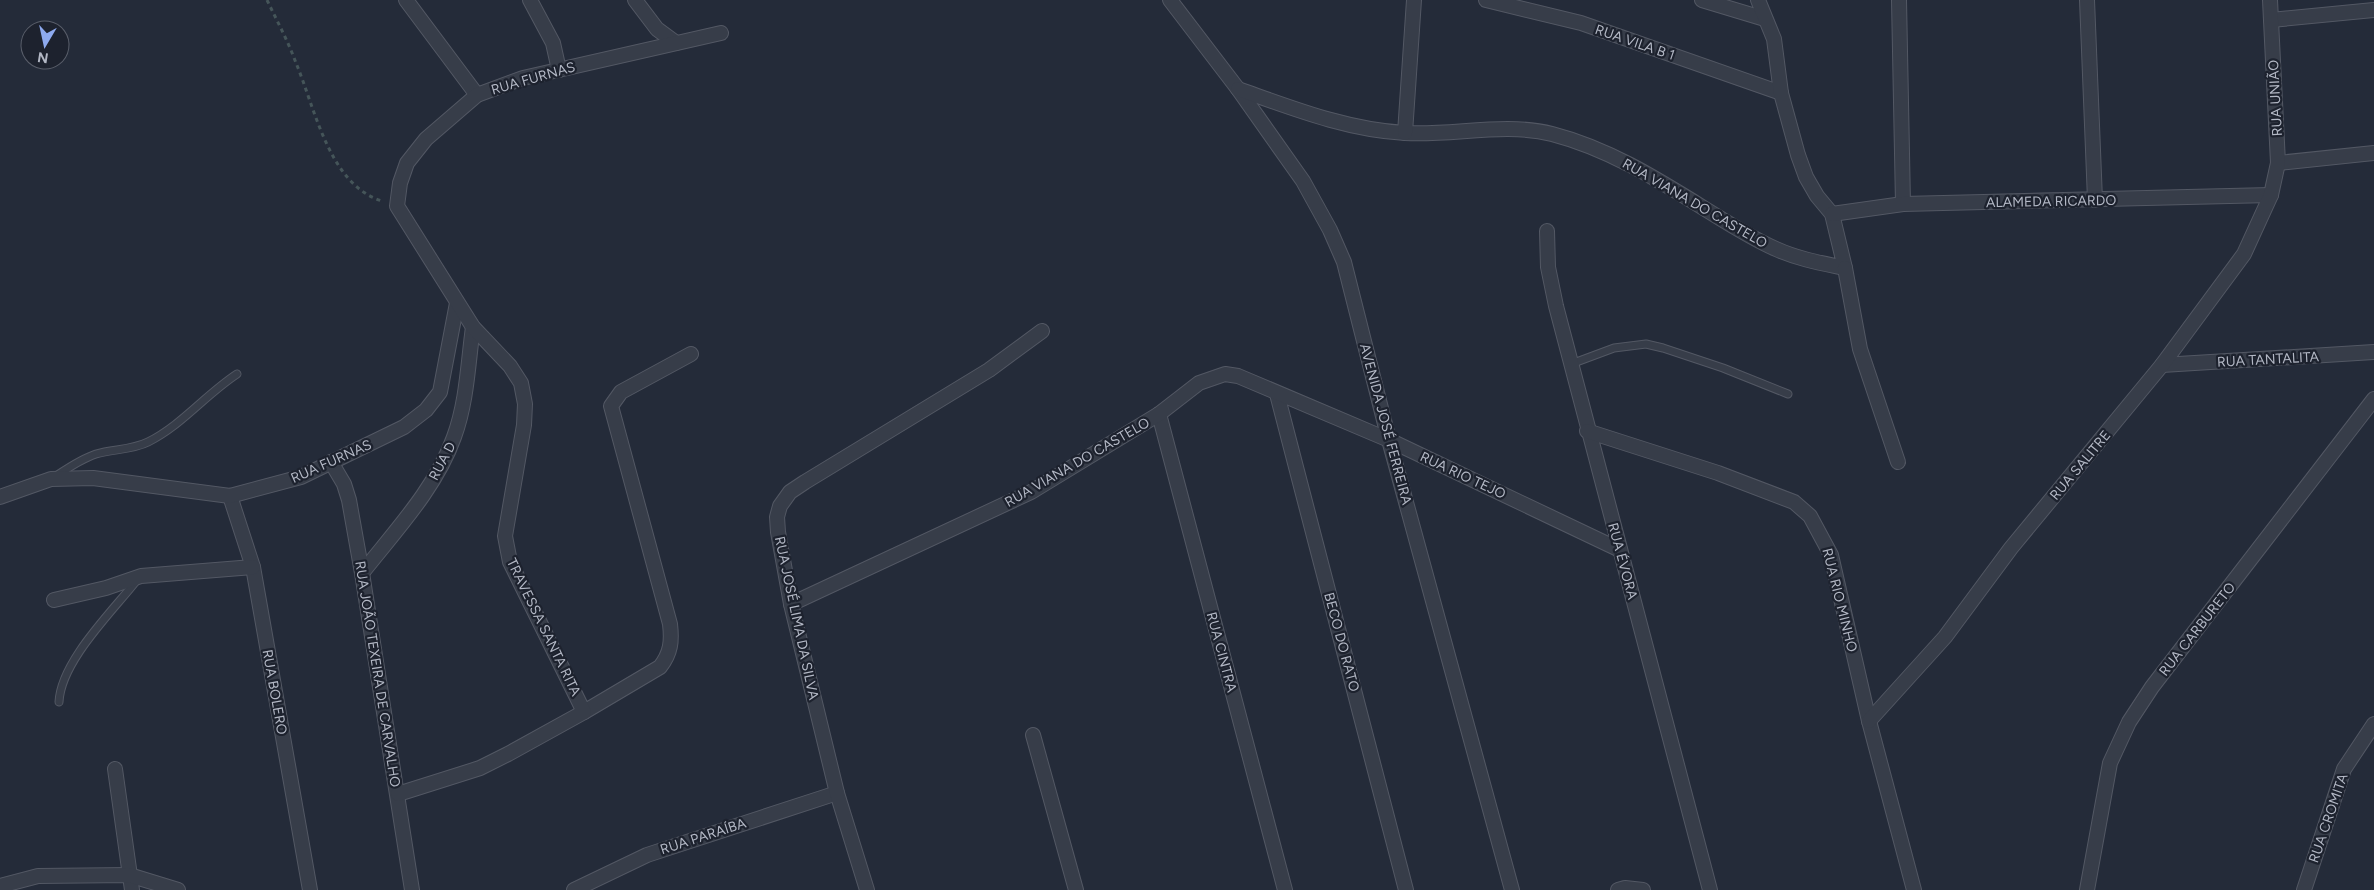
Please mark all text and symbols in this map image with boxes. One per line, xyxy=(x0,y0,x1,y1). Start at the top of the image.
north arrow xyxy=(20,20,70,70)
street label: RUA VILA B 1 xyxy=(1593,21,1677,64)
text: N xyxy=(36,48,50,67)
street label: RUA FURNAS xyxy=(489,58,577,99)
street label: RUA UNIÃO xyxy=(2265,59,2286,137)
street label: RUA VIANA DO CASTELO xyxy=(1619,155,1770,252)
street label: ALAMEDA RICARDO xyxy=(1986,192,2116,211)
street label: AVENIDA JOSÉ FERREIRA xyxy=(1356,342,1415,507)
street label: RUA TANTALITA xyxy=(2217,348,2320,371)
street label: RUA VIANA DO CASTELO xyxy=(1002,414,1153,511)
street label: RUA SALITRE xyxy=(2046,427,2114,504)
street label: RUA FURNAS xyxy=(288,436,374,487)
street label: RUA D xyxy=(425,439,460,483)
street label: RUA RIO TEJO xyxy=(1417,448,1508,503)
street label: RUA ÉVORA xyxy=(1604,521,1641,602)
street label: RUA JOSÉ LIMA DA SILVA xyxy=(771,535,822,702)
street label: RUA RIO MINHO xyxy=(1818,546,1861,654)
street label: TRAVESSA SANTA RITA xyxy=(503,556,584,699)
street label: RUA JOÃO TEXEIRA DE CARVALHO xyxy=(351,560,404,789)
street label: RUA CARBURETO xyxy=(2156,579,2239,679)
street label: BECO DO RATO xyxy=(1320,591,1363,694)
street label: RUA CINTRA xyxy=(1203,610,1241,695)
street label: RUA BOLERO xyxy=(259,648,290,736)
street label: RUA CROMITA xyxy=(2305,771,2352,865)
street label: RUA PARAÍBA xyxy=(658,814,749,858)

